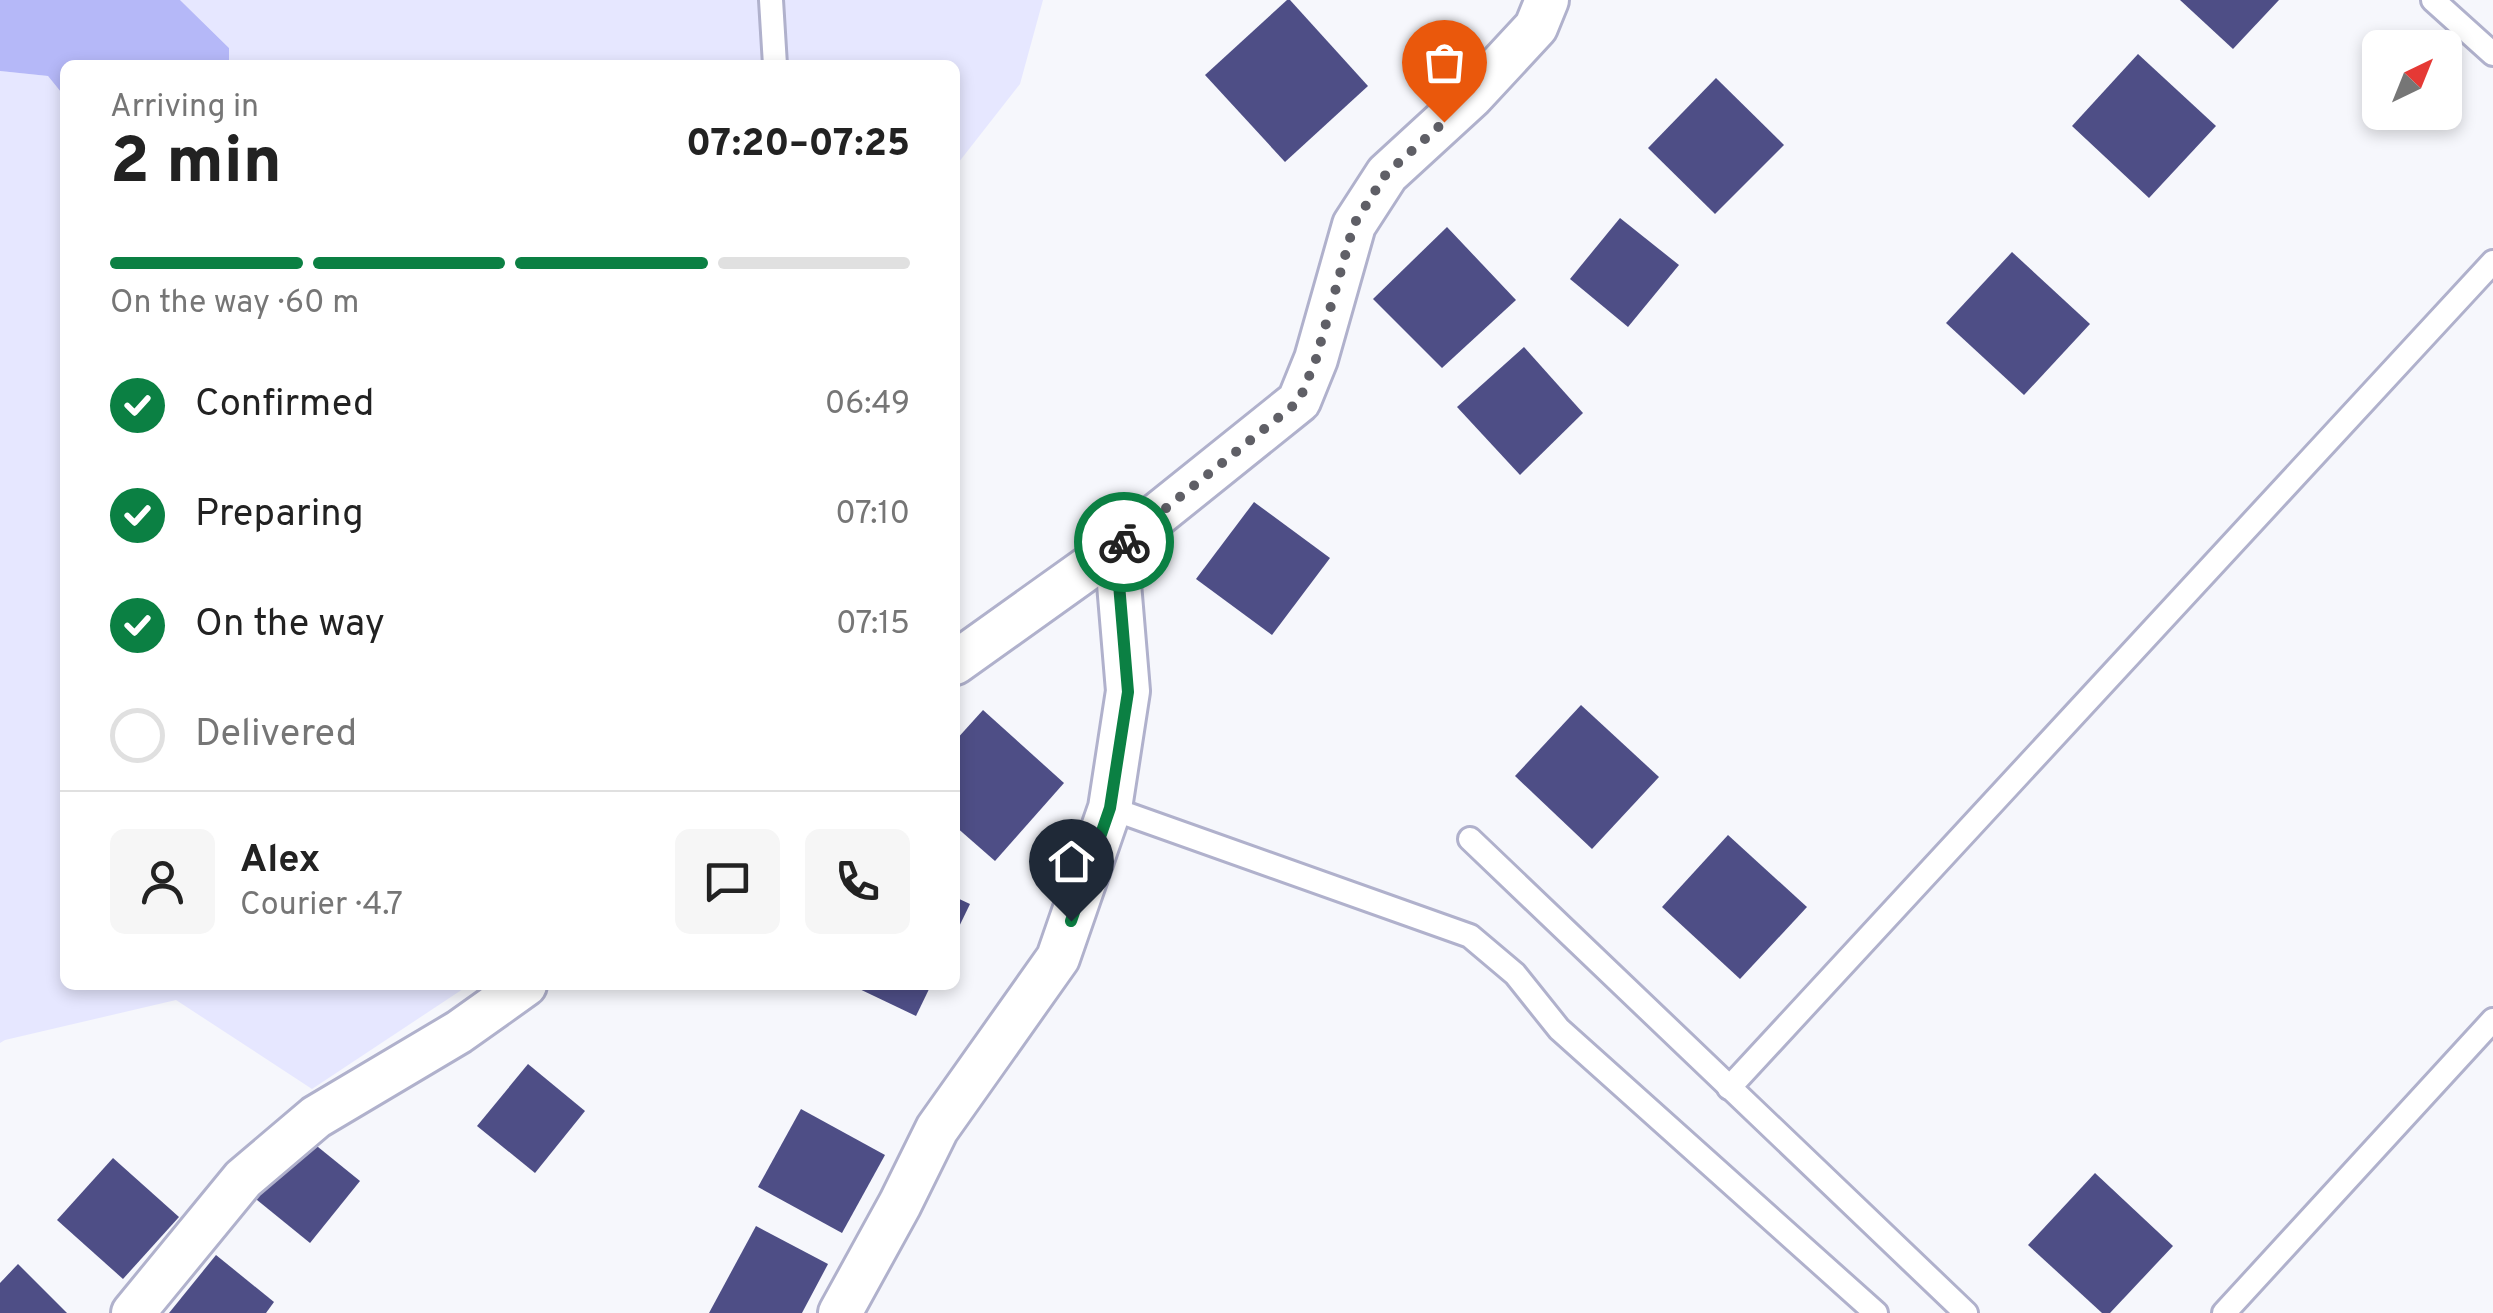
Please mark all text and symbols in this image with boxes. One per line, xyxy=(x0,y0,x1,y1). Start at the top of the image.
pin xyxy=(1402,20,1487,123)
north arrow xyxy=(2362,30,2462,130)
map controls xyxy=(2362,30,2462,130)
icon: bag xyxy=(1417,35,1472,90)
text: Arriving in xyxy=(110,88,259,128)
text: 07:20–07:25 xyxy=(686,121,910,170)
text: 2 min xyxy=(110,124,282,206)
text: On the way · 60 m xyxy=(110,284,359,324)
icon: check xyxy=(110,378,165,433)
text: Confirmed xyxy=(195,381,374,430)
text: 06:49 xyxy=(825,385,910,425)
icon: check xyxy=(110,488,165,543)
text: Preparing xyxy=(195,491,364,540)
courier xyxy=(1074,492,1174,592)
text: 07:10 xyxy=(835,495,910,535)
icon: bike xyxy=(1097,515,1152,570)
icon: check xyxy=(110,598,165,653)
text: On the way xyxy=(195,601,385,650)
text: 07:15 xyxy=(836,605,910,645)
text: Delivered xyxy=(195,711,357,760)
pin xyxy=(1029,819,1114,922)
button: person xyxy=(110,829,215,934)
button: chat xyxy=(675,829,780,934)
button: phone xyxy=(805,829,910,934)
icon: home xyxy=(1044,834,1099,889)
text: Alex xyxy=(240,837,320,886)
text: Courier · 4.7 xyxy=(240,886,403,926)

